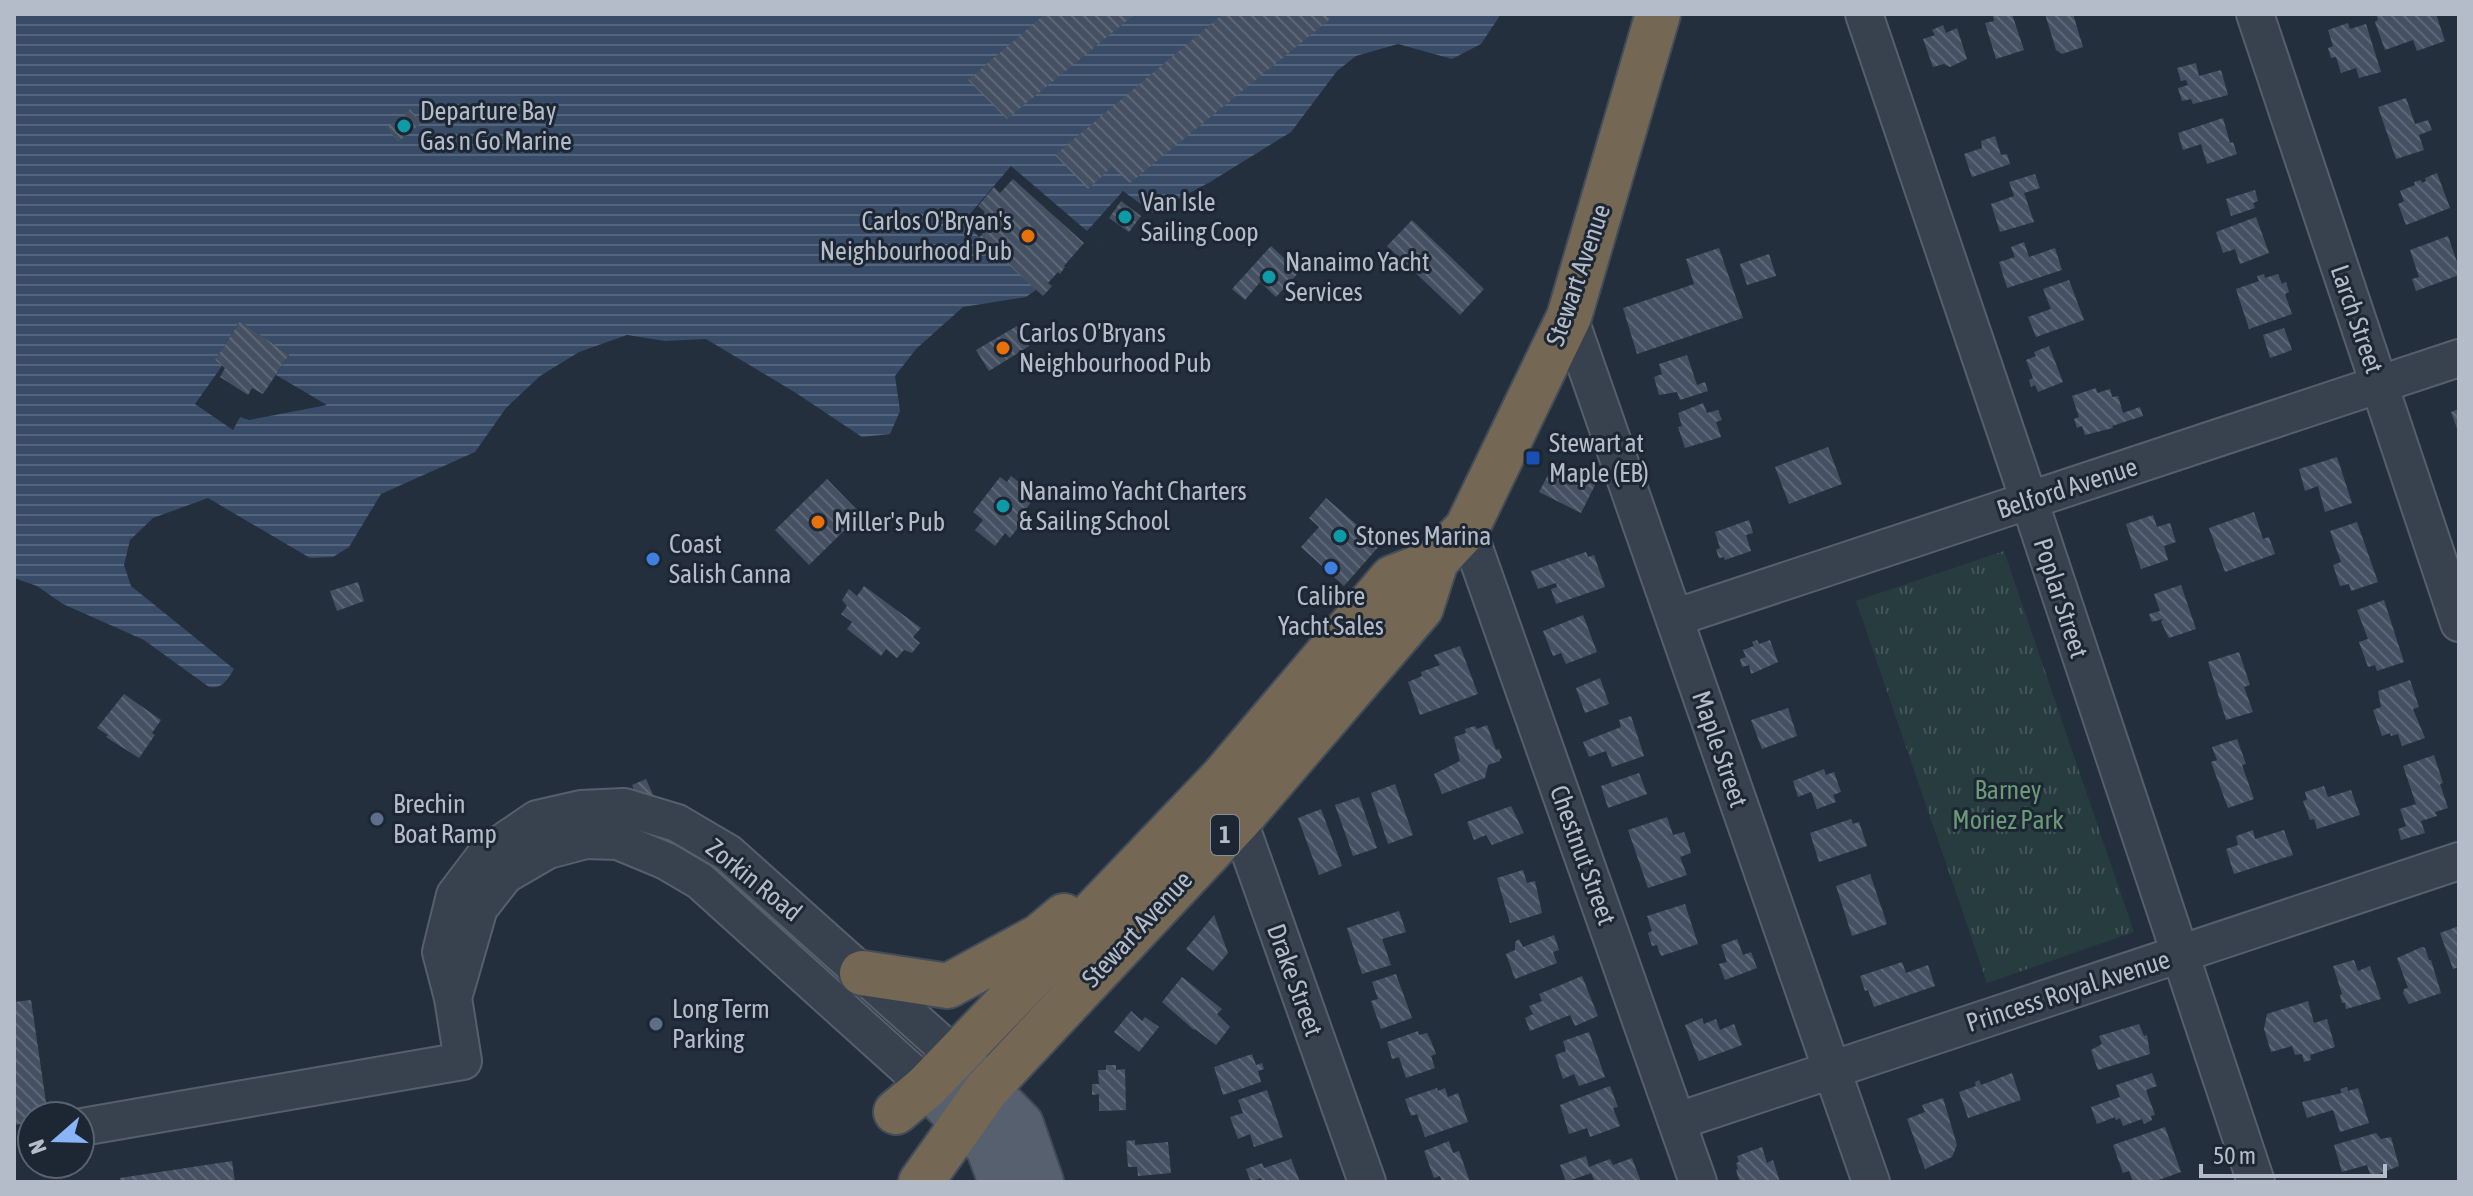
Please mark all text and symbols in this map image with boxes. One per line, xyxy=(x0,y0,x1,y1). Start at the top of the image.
place label: Departure Bay Gas n Go Marine xyxy=(420,96,572,156)
marker: Departure Bay Gas n Go Marine xyxy=(395,117,413,135)
place label: Van Isle Sailing Coop xyxy=(1141,187,1259,247)
street label: Stewart Avenue xyxy=(1540,200,1616,350)
place label: Carlos O'Bryan's Neighbourhood Pub xyxy=(820,206,1012,266)
marker: Van Isle Sailing Coop xyxy=(1116,208,1134,226)
marker: Carlos O'Bryan's Neighbourhood Pub xyxy=(1019,227,1037,245)
place label: Nanaimo Yacht Services xyxy=(1285,247,1429,307)
street label: Larch Street xyxy=(2324,261,2390,377)
marker: Nanaimo Yacht Services xyxy=(1260,268,1278,286)
place label: Carlos O'Bryans Neighbourhood Pub xyxy=(1019,318,1211,378)
marker: Carlos O'Bryans Neighbourhood Pub xyxy=(994,339,1012,357)
place label: Stewart at Maple (EB) xyxy=(1549,428,1649,488)
marker: Stewart at Maple (EB) xyxy=(1524,449,1542,467)
street label: Belford Avenue xyxy=(1993,451,2141,525)
place label: Nanaimo Yacht Charters & Sailing School xyxy=(1019,476,1247,536)
marker: Nanaimo Yacht Charters & Sailing School xyxy=(994,497,1012,515)
place label: Miller's Pub xyxy=(834,507,945,537)
marker: Miller's Pub xyxy=(809,513,827,531)
place label: Stones Marina xyxy=(1356,521,1491,551)
marker: Stones Marina xyxy=(1331,527,1349,545)
place label: Coast Salish Canna xyxy=(669,529,791,589)
street label: Poplar Street xyxy=(2028,534,2094,662)
marker: Coast Salish Canna xyxy=(644,550,662,568)
marker: Calibre Yacht Sales xyxy=(1322,559,1340,577)
place label: Calibre Yacht Sales xyxy=(1278,581,1384,641)
street label: Maple Street xyxy=(1686,687,1754,811)
park label: Barney Moriez Park xyxy=(1952,775,2064,835)
street label: Chestnut Street xyxy=(1544,781,1622,929)
place label: Brechin Boat Ramp xyxy=(393,789,497,849)
marker: Brechin Boat Ramp xyxy=(368,810,386,828)
road number: 1 xyxy=(1211,815,1239,855)
street label: Zorkin Road xyxy=(700,832,808,928)
street label: Stewart Avenue xyxy=(1076,865,1198,993)
street label: Drake Street xyxy=(1261,920,1329,1040)
street label: Princess Royal Avenue xyxy=(1962,944,2174,1038)
place label: Long Term Parking xyxy=(672,994,770,1054)
marker: Long Term Parking xyxy=(647,1015,665,1033)
north arrow xyxy=(16,1100,96,1180)
scale bar xyxy=(2201,1128,2385,1178)
text: N xyxy=(23,1136,52,1157)
text: 50 m xyxy=(2213,1142,2256,1169)

